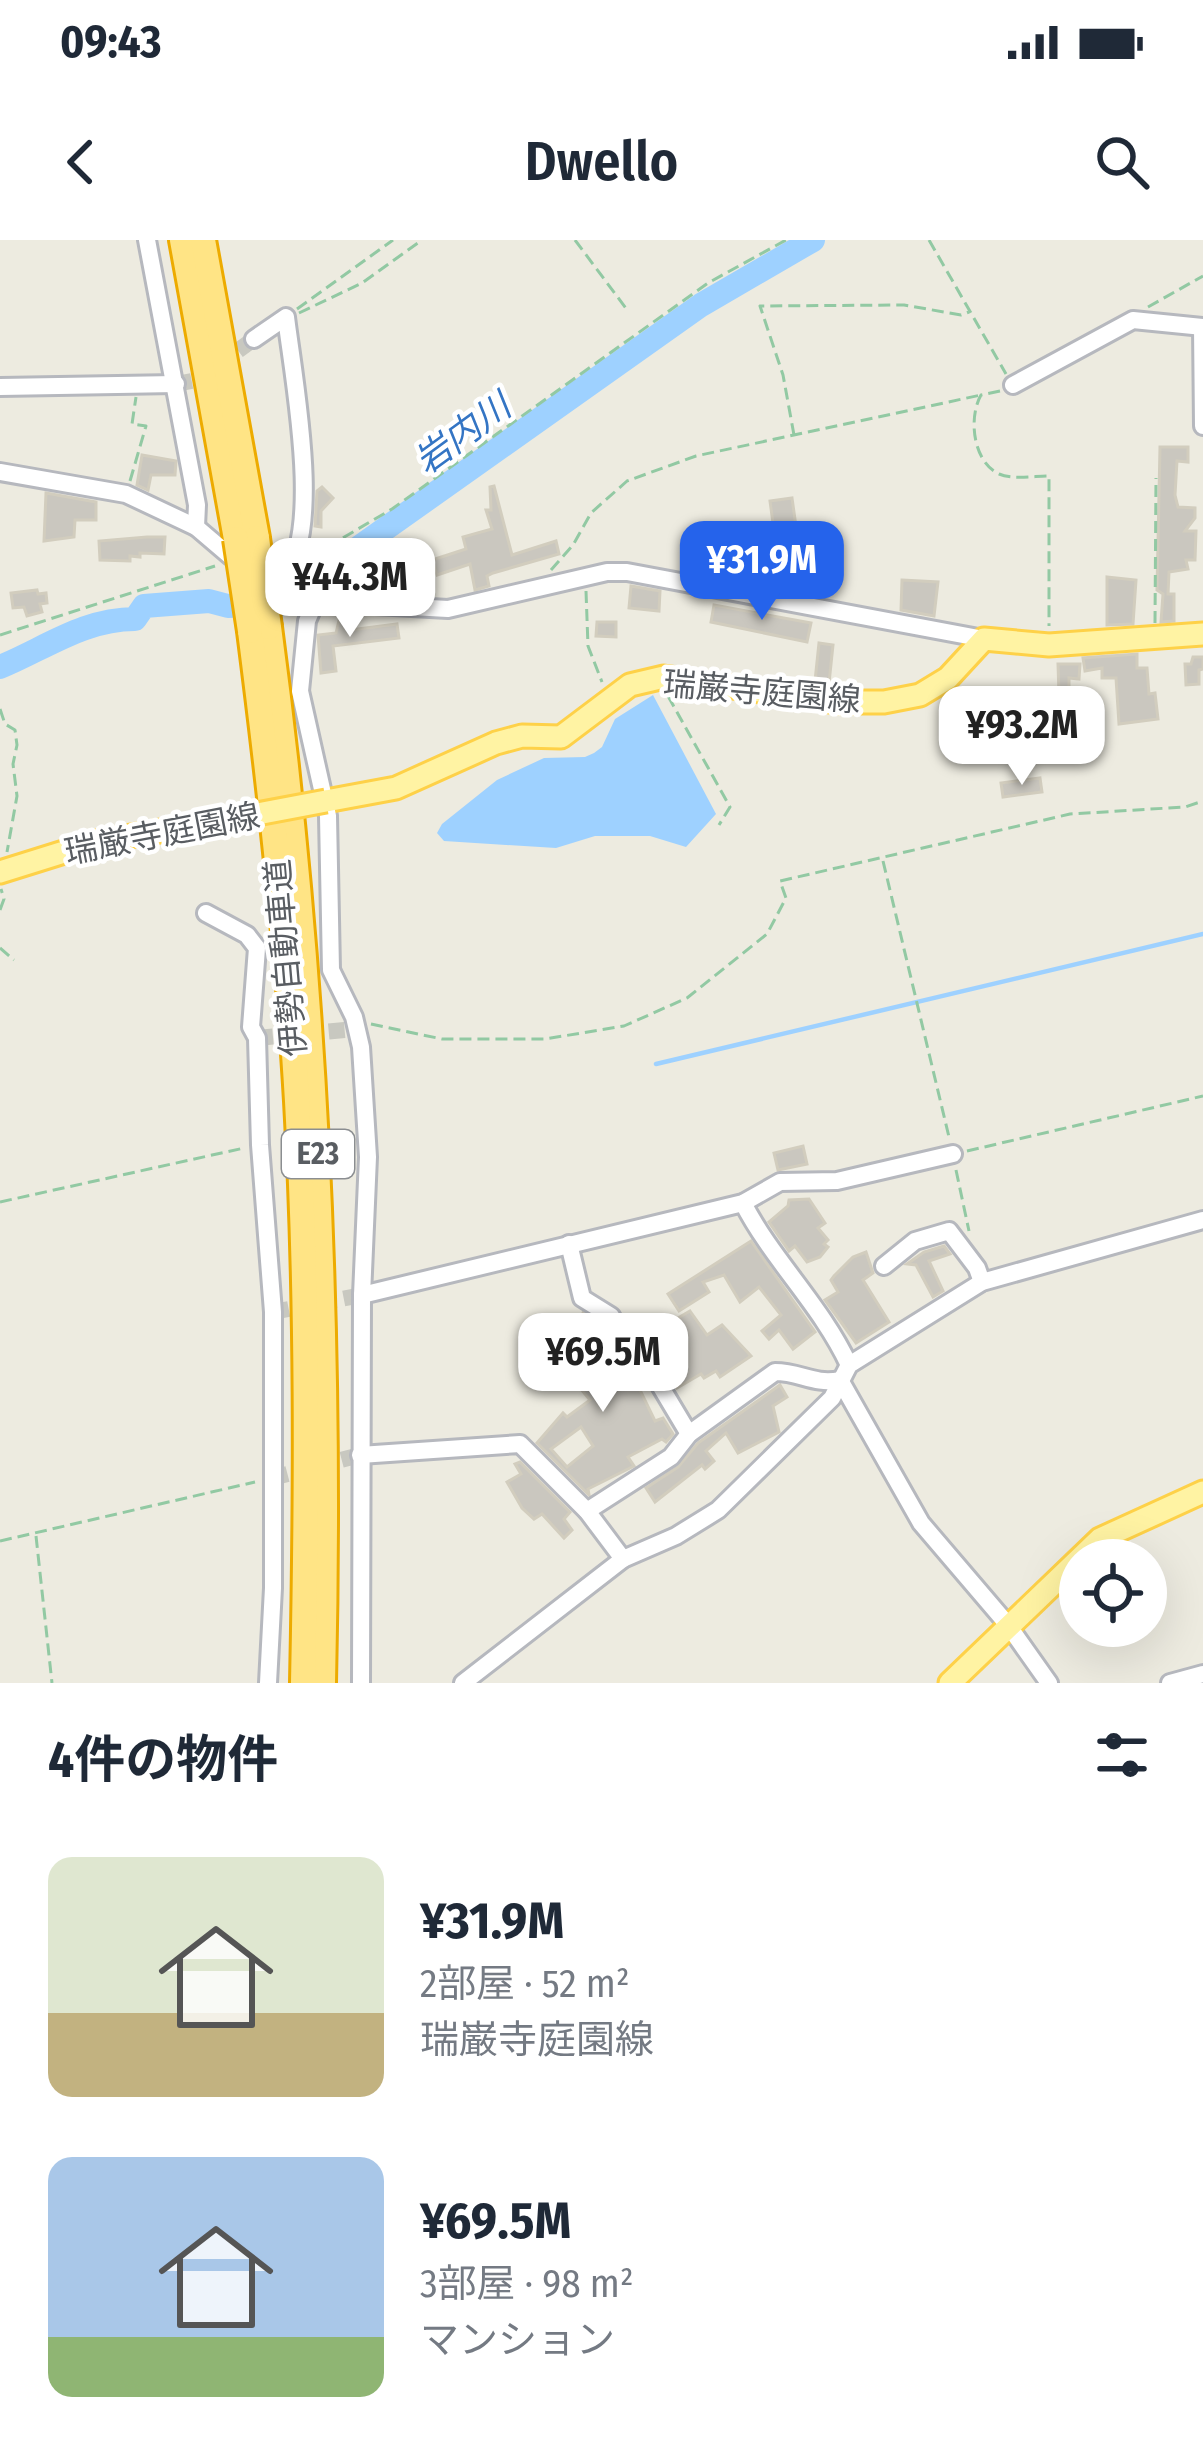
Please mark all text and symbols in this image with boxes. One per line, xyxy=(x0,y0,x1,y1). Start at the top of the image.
text: 09:43 xyxy=(60,15,161,69)
icon: back xyxy=(48,129,114,195)
icon: search xyxy=(1089,129,1155,195)
text: Dwello xyxy=(525,130,678,194)
water label: 岩内川 xyxy=(406,382,522,483)
pin: ¥31.9M xyxy=(664,521,860,623)
text: ¥31.9M xyxy=(707,537,817,583)
pin: ¥44.3M xyxy=(252,538,448,640)
text: ¥44.3M xyxy=(292,554,408,600)
street label: 瑞巌寺庭園線 xyxy=(662,663,862,721)
pin: ¥93.2M xyxy=(924,686,1120,788)
text: ¥93.2M xyxy=(966,702,1078,748)
street label: 瑞厳寺庭園線 xyxy=(61,795,263,873)
street label: 伊勢自動車道 xyxy=(257,858,315,1058)
road number: E23 xyxy=(282,1130,354,1178)
pin: ¥69.5M xyxy=(505,1313,701,1415)
text: ¥69.5M xyxy=(545,1329,661,1375)
map controls xyxy=(1059,1539,1167,1647)
button: locate xyxy=(1059,1539,1167,1647)
icon: filters xyxy=(1089,1722,1155,1788)
text: 4件の物件 xyxy=(48,1729,278,1791)
text: ¥31.9M xyxy=(420,1890,564,1952)
icon: home xyxy=(144,1905,288,2049)
text: 2部屋 · 52 m² xyxy=(420,1961,630,2007)
text: 瑞巌寺庭園線 xyxy=(420,2017,654,2063)
text: ¥69.5M xyxy=(420,2190,571,2252)
icon: home xyxy=(144,2205,288,2349)
text: 3部屋 · 98 m² xyxy=(420,2261,634,2307)
text: マンション xyxy=(420,2317,615,2363)

